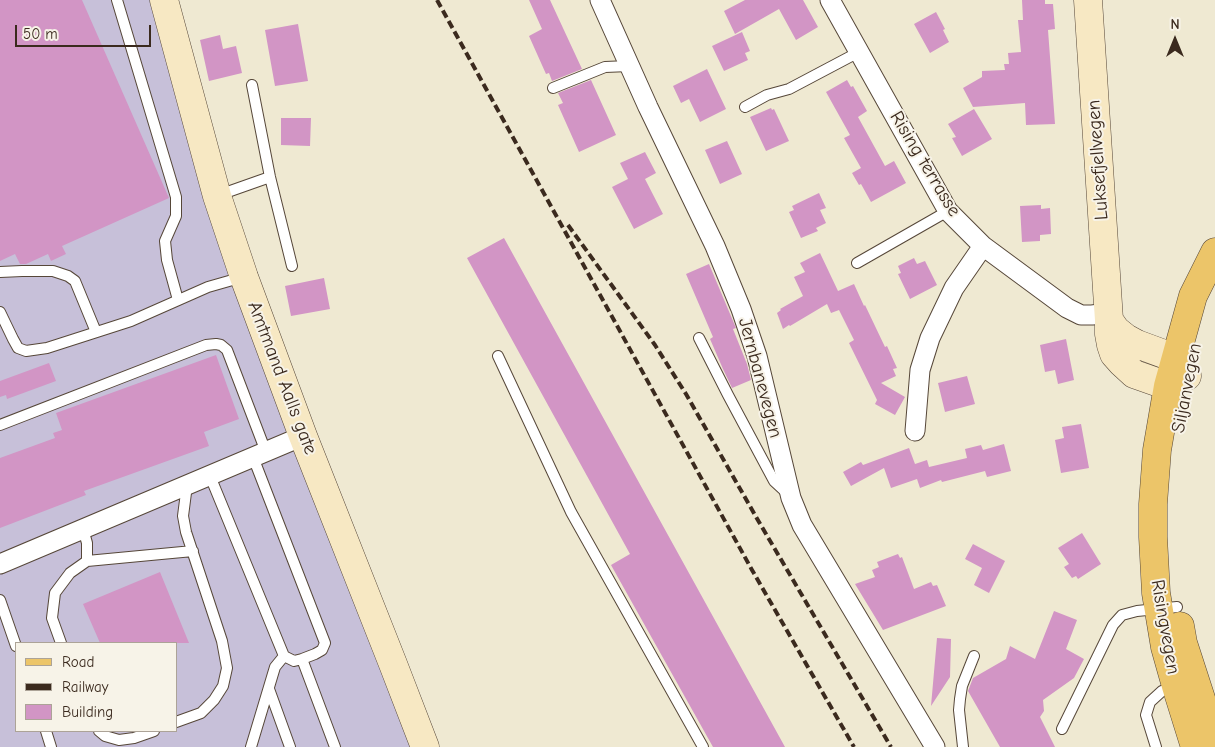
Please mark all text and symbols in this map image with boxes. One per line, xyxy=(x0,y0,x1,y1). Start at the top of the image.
scale bar xyxy=(18,15,154,47)
north arrow xyxy=(1150,15,1200,65)
text: N xyxy=(1170,16,1180,33)
text: 50 m xyxy=(23,25,58,43)
street label: Luksefjellvegen xyxy=(1082,99,1114,221)
street label: Rising terrasse xyxy=(885,107,965,221)
street label: Amtmand Aalls gate xyxy=(242,298,322,458)
street label: Jernbanevegen xyxy=(733,315,787,441)
street label: Siljanvegen xyxy=(1167,341,1207,435)
street label: Risingvegen xyxy=(1145,578,1185,676)
legend xyxy=(15,642,178,732)
text: Road xyxy=(62,653,94,671)
text: Railway xyxy=(62,678,108,696)
text: Building xyxy=(62,703,113,721)

